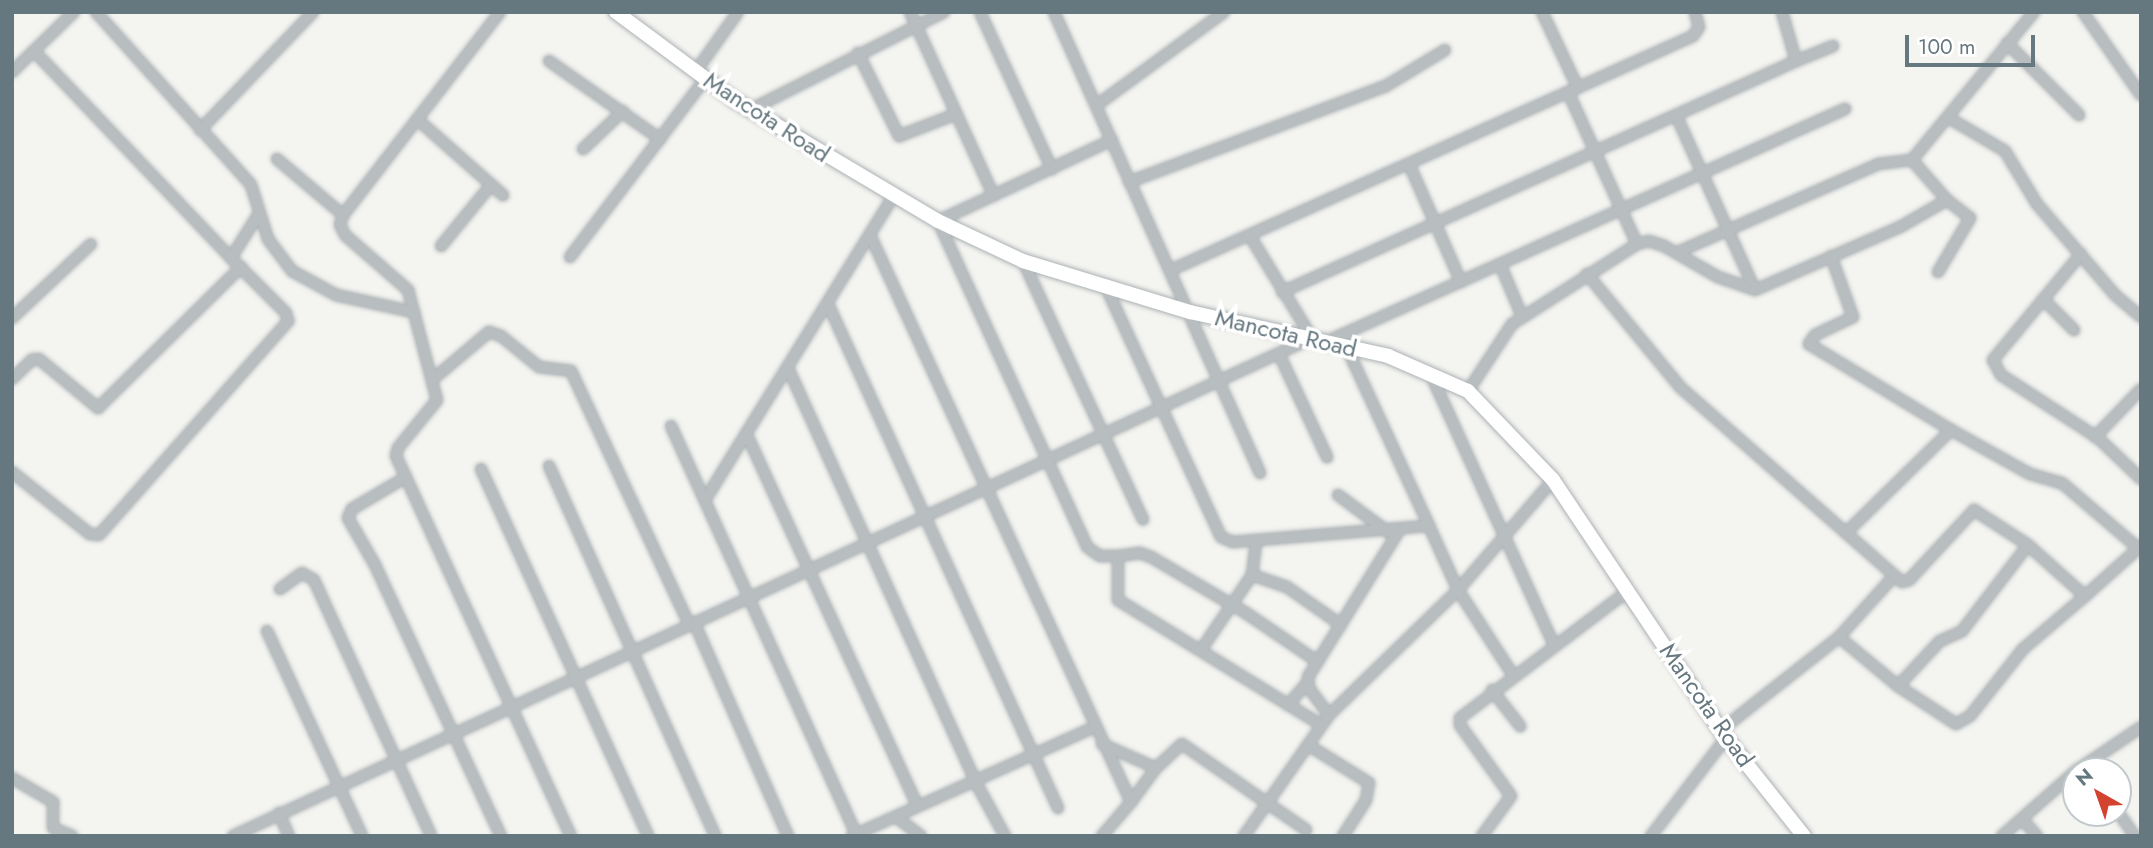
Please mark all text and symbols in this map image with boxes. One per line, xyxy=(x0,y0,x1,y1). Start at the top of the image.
scale bar xyxy=(1908,21,2038,65)
text: 100 m xyxy=(1918,32,1975,62)
street label: Mancota Road xyxy=(699,66,835,168)
street label: Mancota Road xyxy=(1212,303,1360,363)
street label: Mancota Road xyxy=(1654,638,1760,772)
north arrow xyxy=(2062,757,2132,827)
text: N xyxy=(2070,762,2099,792)

